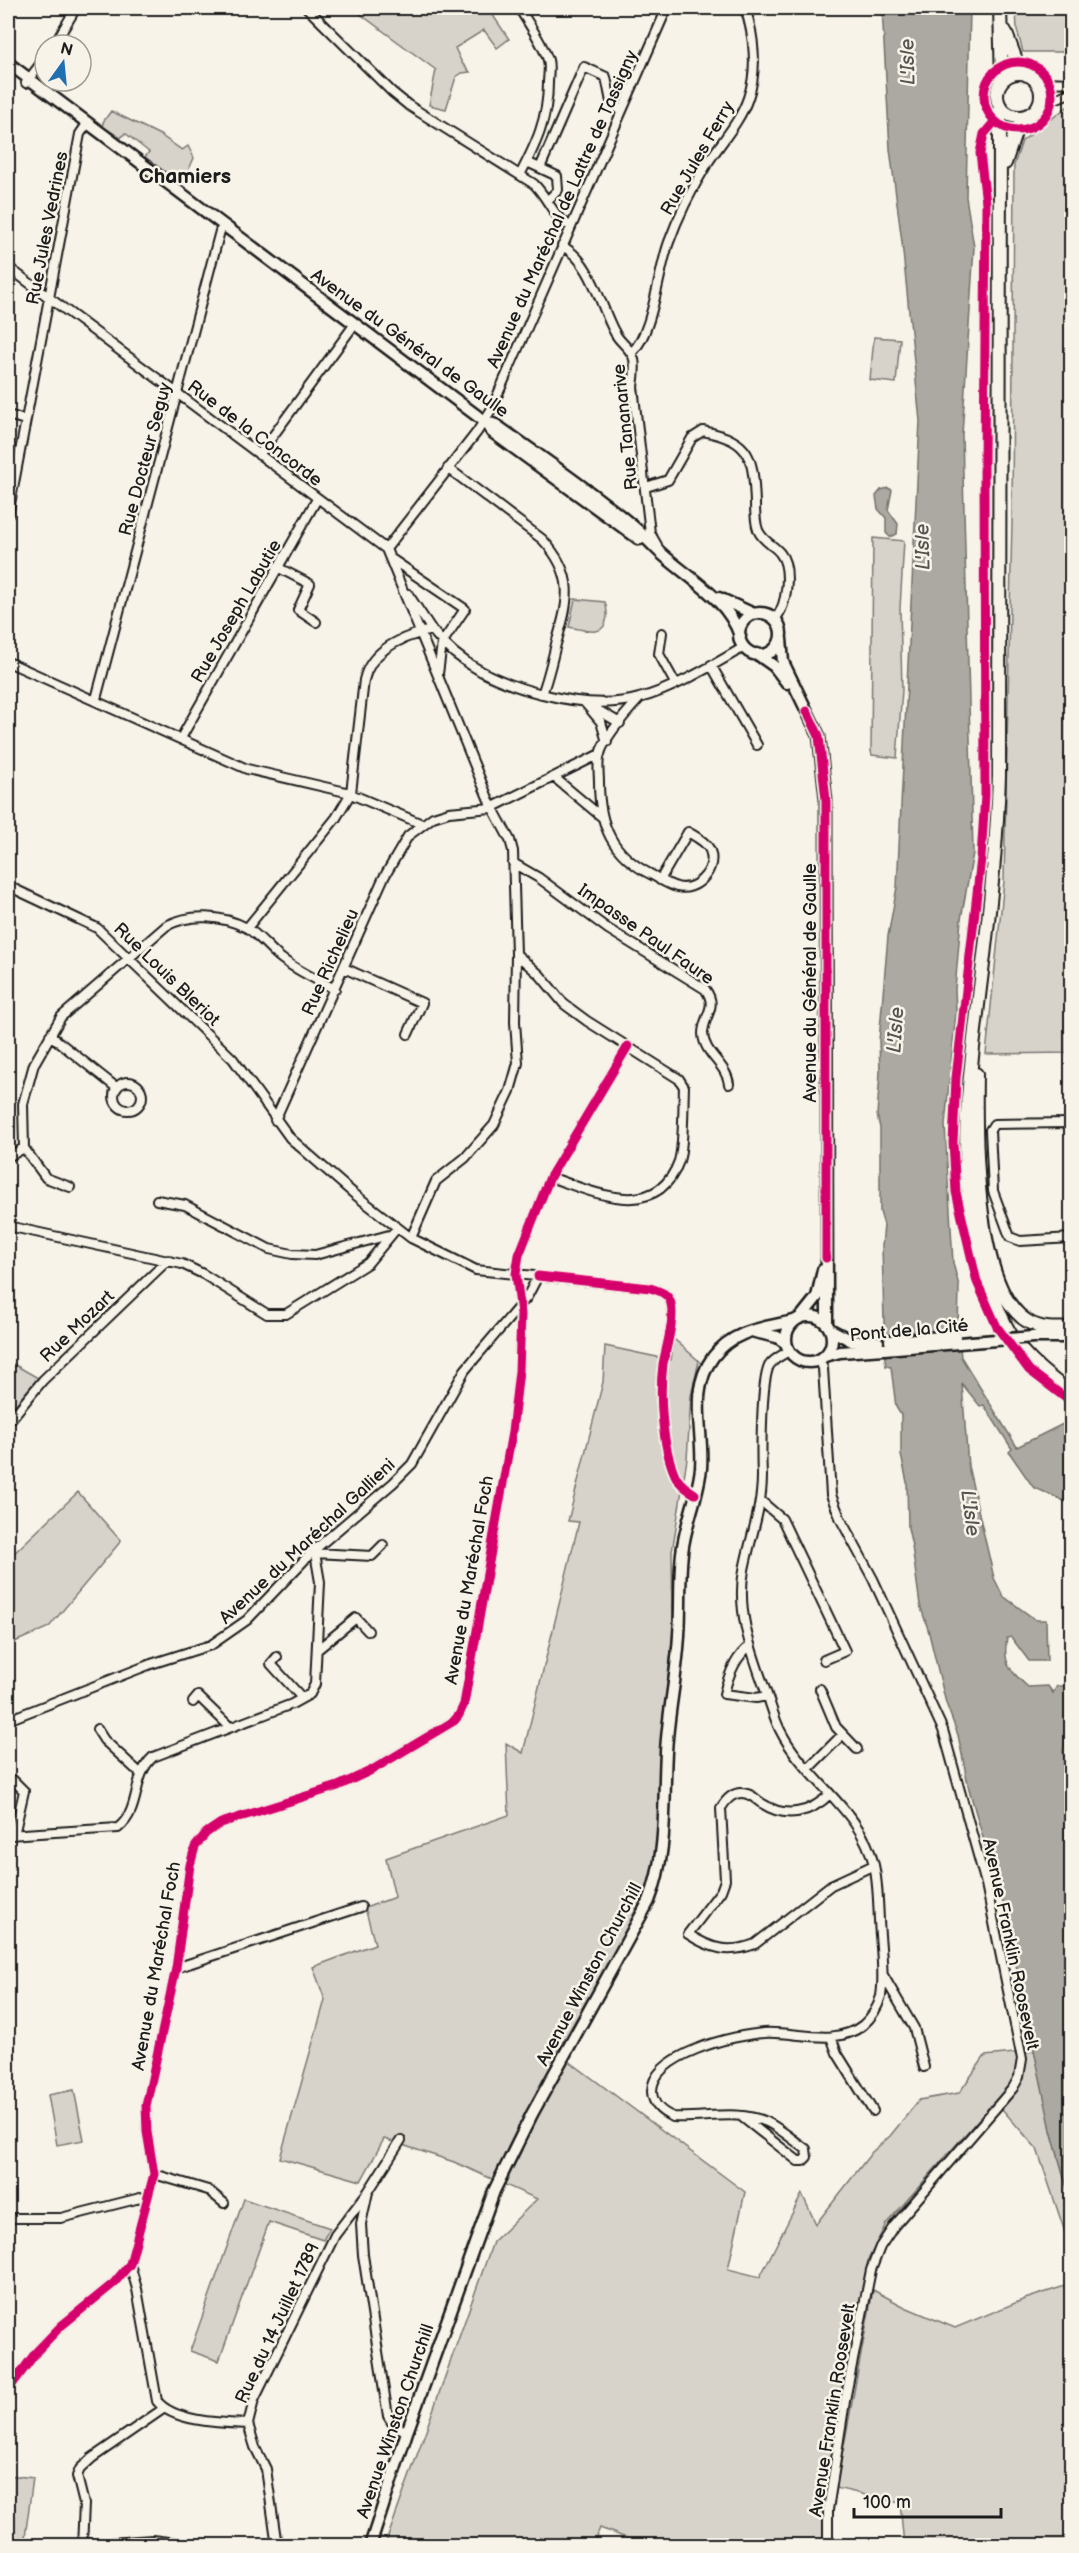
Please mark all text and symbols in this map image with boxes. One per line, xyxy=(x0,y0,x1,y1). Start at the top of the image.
north arrow xyxy=(33,33,93,93)
water label: L'Isle xyxy=(896,38,920,85)
text: N xyxy=(58,39,75,61)
street label: Avenue du Maréchal de Lattre de Tassigny xyxy=(483,46,643,371)
street label: Rue Jules Ferry xyxy=(656,97,739,219)
street label: Rue Jules Vedrines xyxy=(22,150,73,307)
district label: Chamiers xyxy=(139,164,231,189)
street label: Avenue du Général de Gaulle xyxy=(307,265,513,422)
street label: Rue Tananarive xyxy=(608,362,643,491)
street label: Rue de la Concorde xyxy=(183,376,326,491)
street label: Rue Docteur Seguy xyxy=(115,379,176,538)
water label: L'Isle xyxy=(911,523,935,570)
street label: Rue Joseph Labutie xyxy=(187,536,286,687)
street label: Avenue du Général de Gaulle xyxy=(800,863,821,1103)
street label: Impasse Paul Faure xyxy=(574,880,718,989)
street label: Rue Richelieu xyxy=(298,906,363,1019)
street label: Rue Louis Bleriot xyxy=(109,918,224,1031)
water label: L'Isle xyxy=(882,1006,910,1054)
street label: Rue Mozart xyxy=(36,1286,119,1367)
street label: Pont de la Cité xyxy=(849,1315,969,1346)
street label: Avenue du Maréchal Gallieni xyxy=(215,1454,400,1628)
street label: Avenue du Maréchal Foch xyxy=(441,1474,498,1686)
water label: L'Isle xyxy=(955,1489,985,1538)
street label: Avenue Franklin Roosevelt xyxy=(978,1836,1043,2052)
street label: Avenue du Maréchal Foch xyxy=(128,1860,185,2072)
street label: Avenue Winston Churchill xyxy=(532,1879,647,2069)
street label: Rue du 14 Juillet 1789 xyxy=(231,2240,324,2407)
street label: Avenue Franklin Roosevelt xyxy=(805,2301,860,2518)
street label: Avenue Winston Churchill xyxy=(352,2321,439,2521)
scale bar xyxy=(854,2481,1001,2519)
text: 100 m xyxy=(863,2492,911,2513)

